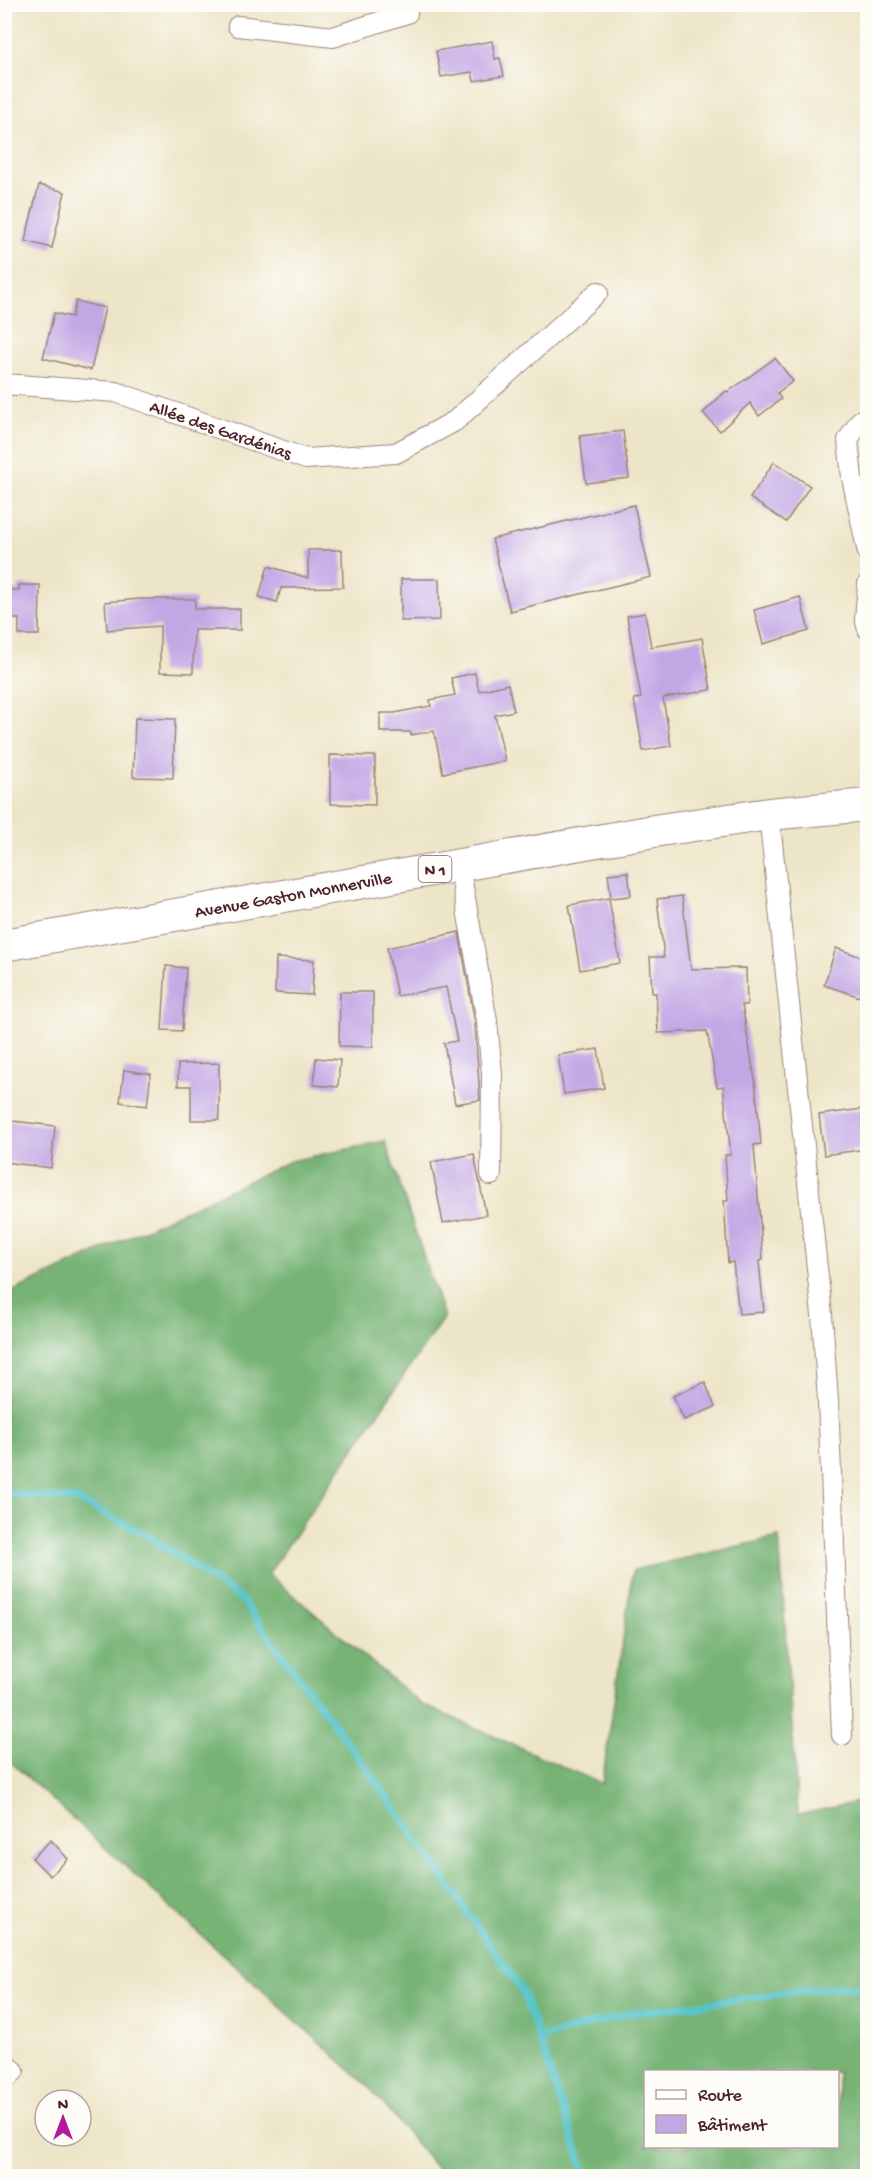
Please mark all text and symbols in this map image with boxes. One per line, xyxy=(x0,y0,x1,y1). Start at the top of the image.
street label: Allée des Gardénias xyxy=(146,397,295,466)
road number: N 1 xyxy=(418,856,452,882)
street label: Avenue Gaston Monnerville xyxy=(193,869,394,924)
legend xyxy=(644,2070,839,2148)
text: Route xyxy=(698,2086,743,2107)
north arrow xyxy=(33,2088,93,2148)
text: N xyxy=(58,2097,69,2116)
text: Bâtiment xyxy=(697,2116,768,2137)

